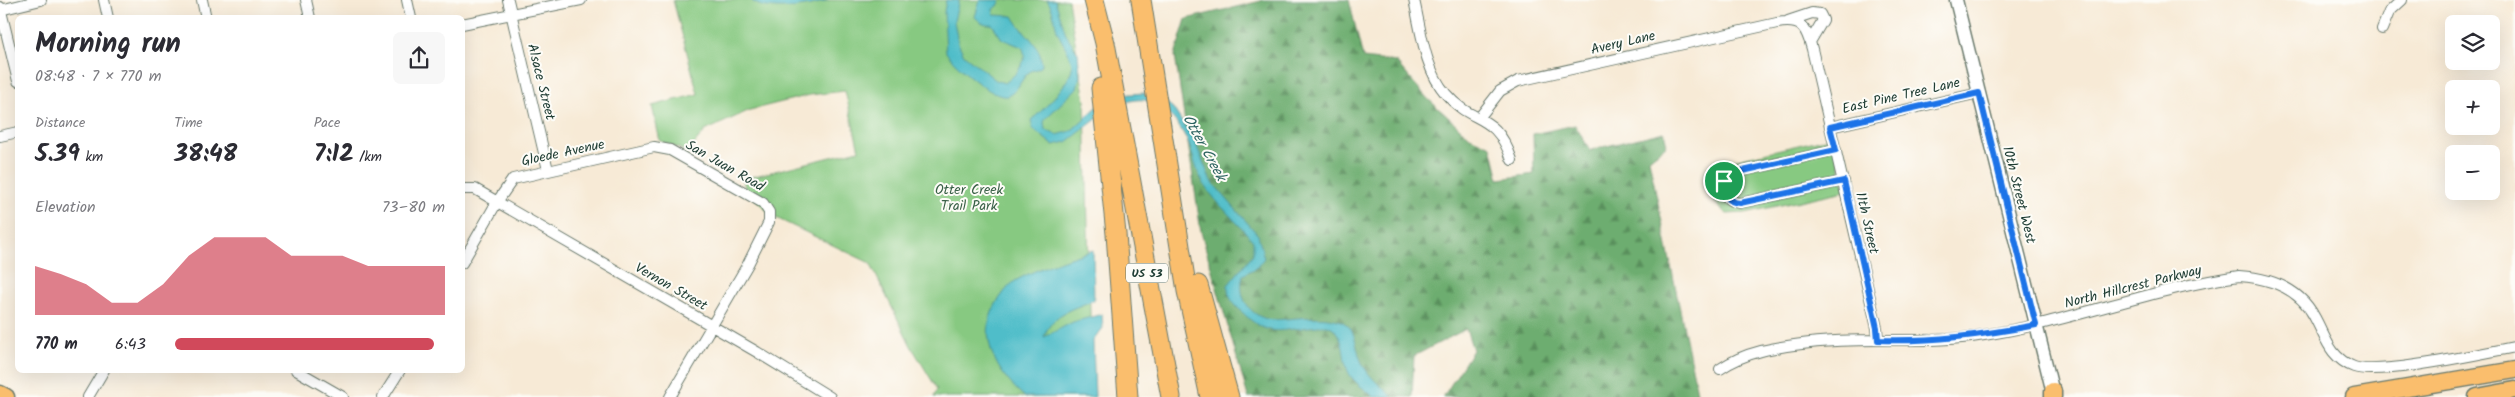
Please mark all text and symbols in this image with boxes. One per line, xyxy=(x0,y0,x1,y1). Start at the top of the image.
map controls xyxy=(2445,15,2500,200)
button: layers xyxy=(2445,15,2500,70)
text: Morning run xyxy=(35,22,181,67)
street label: Avery Lane xyxy=(1589,25,1658,61)
button: share xyxy=(393,32,445,84)
street label: Alsace Street xyxy=(521,41,561,123)
text: 08:48 · 7 × 770 m xyxy=(35,64,162,89)
street label: East Pine Tree Lane xyxy=(1840,72,1963,120)
button: + xyxy=(2445,80,2500,135)
water label: Otter Creek xyxy=(1176,110,1233,187)
text: Distance xyxy=(35,112,85,134)
text: Time xyxy=(174,112,203,134)
text: Pace xyxy=(314,112,340,134)
street label: Gloede Avenue xyxy=(519,133,607,173)
text: 5.39 xyxy=(35,134,80,174)
text: 38:48 xyxy=(174,134,237,174)
text: 7:12 xyxy=(314,134,354,174)
street label: San Juan Road xyxy=(681,134,770,198)
street label: 10th Street West xyxy=(1996,144,2042,247)
button: − xyxy=(2445,145,2500,200)
text: km xyxy=(80,146,103,168)
text: /km xyxy=(354,146,382,168)
pin xyxy=(1703,160,1745,202)
icon: arrive xyxy=(1710,167,1738,195)
park label: Otter Creek Trail Park xyxy=(935,179,1004,217)
street label: 11th Street xyxy=(1849,190,1885,257)
text: Elevation xyxy=(35,195,96,220)
text: 73–80 m xyxy=(382,195,445,220)
street label: Vernon Street xyxy=(631,257,712,317)
street label: North Hillcrest Parkway xyxy=(2062,259,2204,315)
road number: US 53 xyxy=(1126,264,1168,282)
text: 770 m xyxy=(35,332,78,357)
text: 6:43 xyxy=(115,332,146,357)

